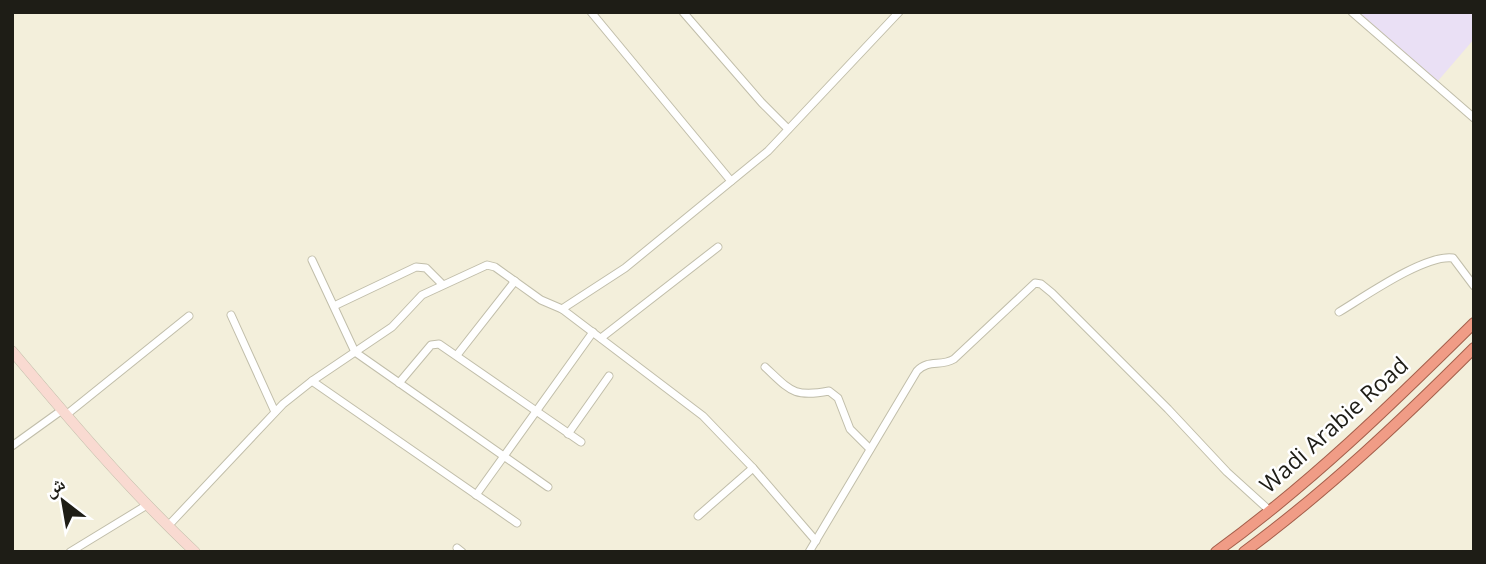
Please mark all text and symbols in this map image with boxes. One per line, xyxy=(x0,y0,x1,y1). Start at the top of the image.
street label: Wadi Arabie Road xyxy=(1252,349,1415,500)
north arrow xyxy=(28,466,98,536)
text: ش xyxy=(39,470,70,503)

